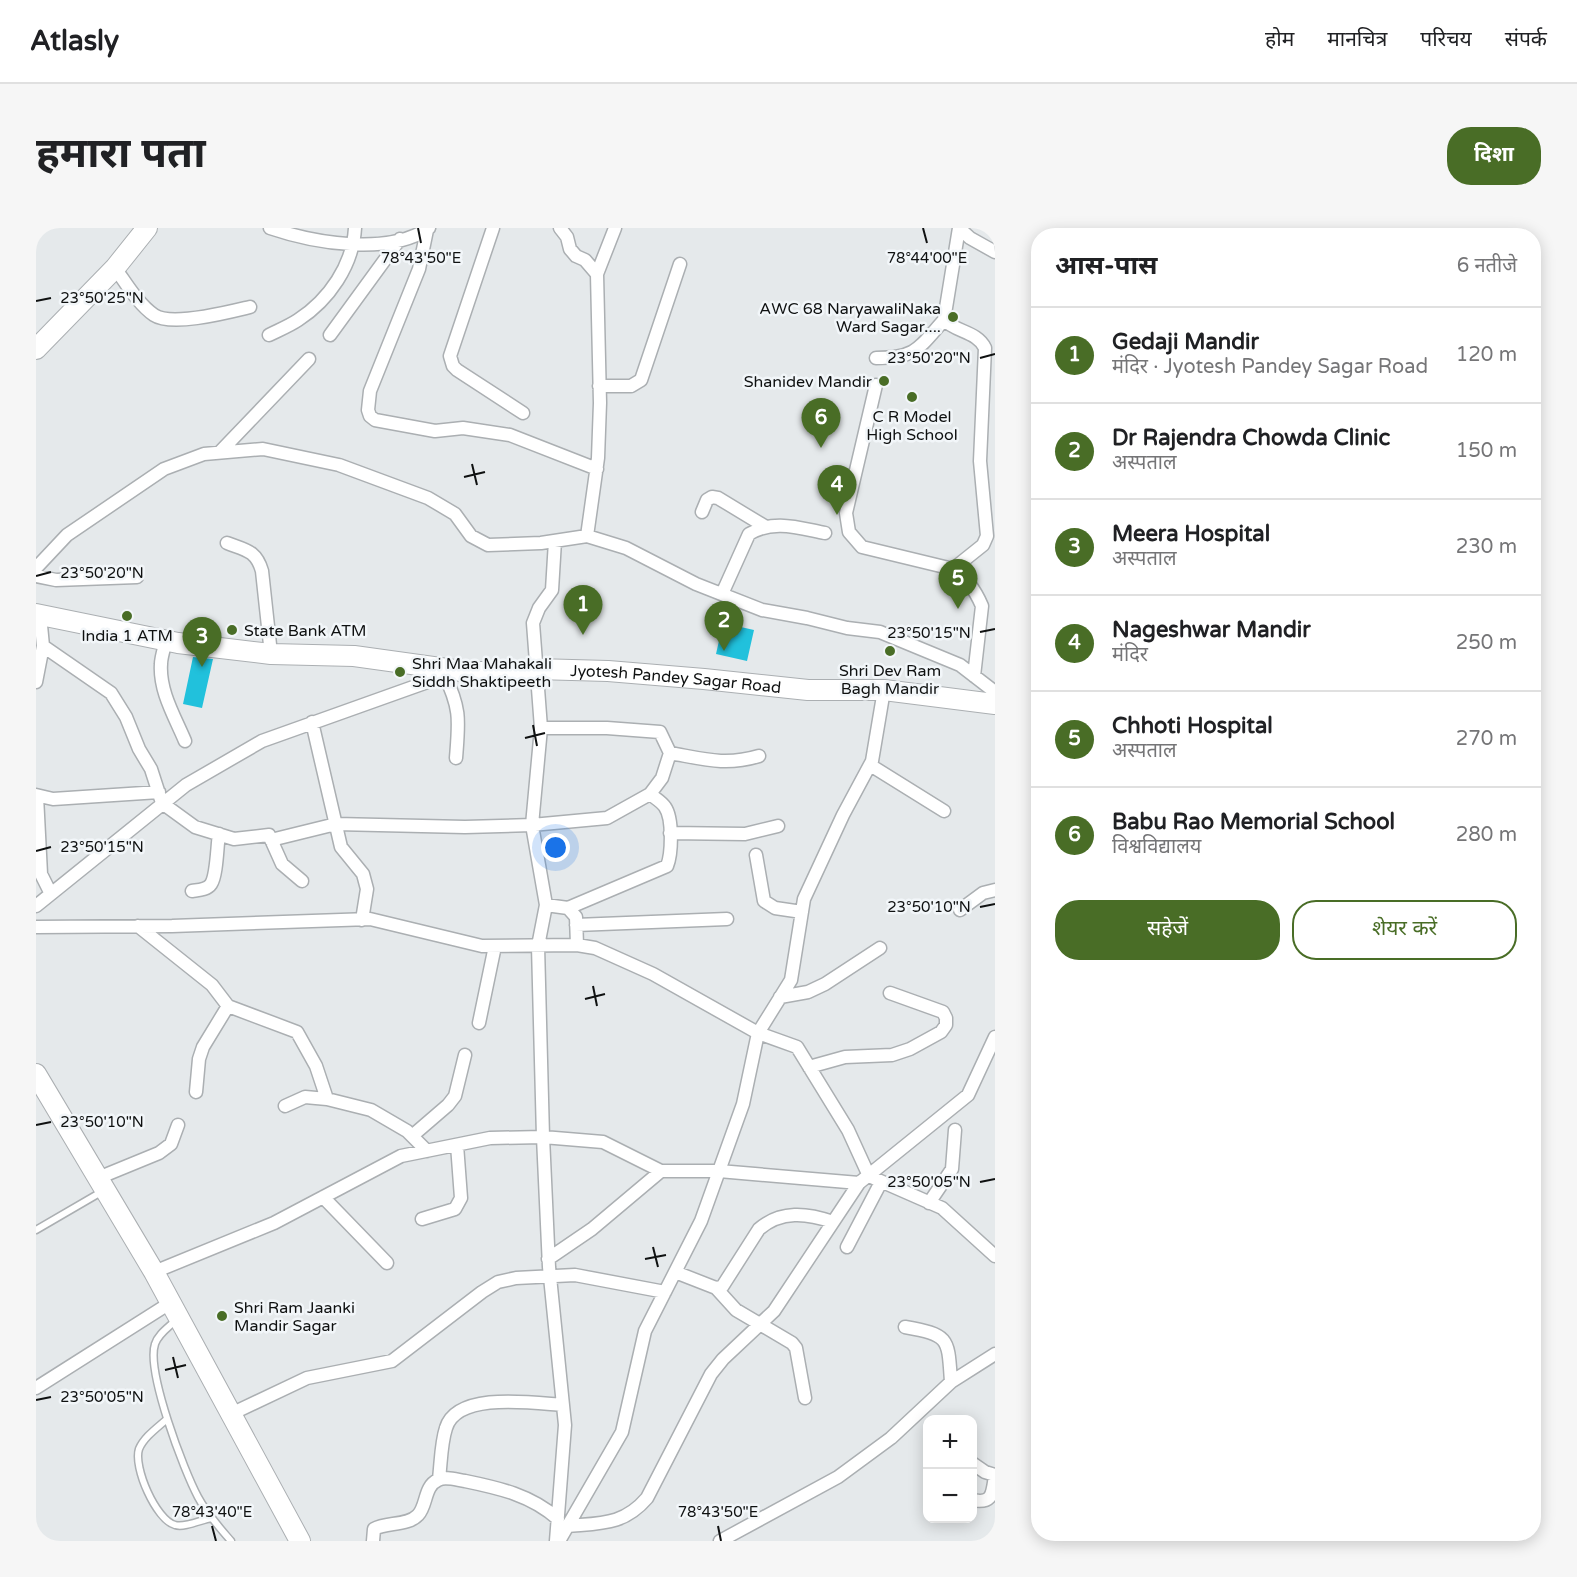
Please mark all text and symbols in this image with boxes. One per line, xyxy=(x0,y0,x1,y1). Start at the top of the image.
text: Atlasly xyxy=(30,24,119,58)
text: होम xyxy=(1265,27,1294,52)
text: मानचित्र xyxy=(1327,27,1387,52)
text: परिचय xyxy=(1420,27,1472,52)
text: संपर्क xyxy=(1505,27,1547,52)
button: दिशा xyxy=(1447,127,1541,185)
text: हमारा पता xyxy=(36,128,206,179)
text: 78°43'50"E xyxy=(381,249,461,267)
text: 78°44'00"E xyxy=(887,249,967,267)
text: आस-पास xyxy=(1055,250,1157,281)
text: 6 नतीजे xyxy=(1457,254,1517,278)
text: 23°50'25"N xyxy=(60,289,144,307)
place label: AWC 68 NaryawaliNaka Ward Sagar.... xyxy=(759,299,941,337)
marker: AWC 68 NaryawaliNaka Ward Sagar.... xyxy=(946,310,960,324)
text: Gedaji Mandir xyxy=(1112,329,1259,355)
text: 1 xyxy=(1068,343,1081,367)
text: 120 m xyxy=(1456,343,1517,367)
text: 23°50'20"N xyxy=(887,349,971,367)
text: मंदिर · Jyotesh Pandey Sagar Road xyxy=(1112,355,1428,379)
place label: Shanidev Mandir xyxy=(744,372,873,392)
marker: Shanidev Mandir xyxy=(877,374,891,388)
marker: C R Model High School xyxy=(905,390,919,404)
pin: 6 xyxy=(802,398,840,448)
place label: C R Model High School xyxy=(866,407,958,445)
text: Dr Rajendra Chowda Clinic xyxy=(1112,425,1390,451)
text: 2 xyxy=(1068,439,1081,463)
text: 150 m xyxy=(1456,439,1517,463)
text: अस्पताल xyxy=(1112,451,1177,475)
pin: 4 xyxy=(818,466,856,515)
text: Meera Hospital xyxy=(1112,521,1270,547)
text: 3 xyxy=(1068,535,1081,559)
text: 230 m xyxy=(1456,535,1517,559)
text: अस्पताल xyxy=(1112,547,1177,571)
pin: 5 xyxy=(938,560,978,609)
text: 23°50'20"N xyxy=(60,564,144,582)
pin: 1 xyxy=(564,586,602,635)
pin: 2 xyxy=(704,602,744,651)
marker: India 1 ATM xyxy=(120,609,134,623)
text: Nageshwar Mandir xyxy=(1112,617,1311,643)
pin: 3 xyxy=(182,618,222,667)
place label: State Bank ATM xyxy=(244,621,366,641)
marker: State Bank ATM xyxy=(225,623,239,637)
text: 23°50'15"N xyxy=(887,624,971,642)
place label: India 1 ATM xyxy=(81,626,173,646)
text: 4 xyxy=(1068,631,1081,655)
text: 250 m xyxy=(1456,631,1517,655)
text: मंदिर xyxy=(1112,643,1148,667)
marker: Shri Dev Ram Bagh Mandir xyxy=(883,644,897,658)
place label: Shri Maa Mahakali Siddh Shaktipeeth xyxy=(412,654,552,692)
street label: Jyotesh Pandey Sagar Road xyxy=(570,661,782,698)
place label: Shri Dev Ram Bagh Mandir xyxy=(839,661,941,699)
marker: Shri Maa Mahakali Siddh Shaktipeeth xyxy=(393,665,407,679)
text: Chhoti Hospital xyxy=(1112,713,1273,739)
text: 5 xyxy=(1068,727,1081,751)
text: 270 m xyxy=(1456,727,1517,751)
text: अस्पताल xyxy=(1112,739,1177,763)
text: Babu Rao Memorial School xyxy=(1112,809,1395,835)
text: 6 xyxy=(1068,823,1081,847)
text: 280 m xyxy=(1456,823,1517,847)
your location xyxy=(541,833,570,862)
text: विश्वविद्यालय xyxy=(1112,835,1201,859)
text: 23°50'15"N xyxy=(60,838,144,856)
text: 23°50'10"N xyxy=(887,898,971,916)
button: सहेजें xyxy=(1055,900,1280,960)
button: शेयर करें xyxy=(1292,900,1517,960)
text: 23°50'10"N xyxy=(60,1113,144,1131)
text: 23°50'05"N xyxy=(887,1173,971,1191)
place label: Shri Ram Jaanki Mandir Sagar xyxy=(234,1298,355,1336)
marker: Shri Ram Jaanki Mandir Sagar xyxy=(215,1309,229,1323)
text: 23°50'05"N xyxy=(60,1388,144,1406)
map controls xyxy=(923,1415,977,1523)
button: + xyxy=(923,1415,977,1469)
button: − xyxy=(923,1469,977,1523)
text: 78°43'40"E xyxy=(172,1503,252,1521)
text: 78°43'50"E xyxy=(678,1503,758,1521)

